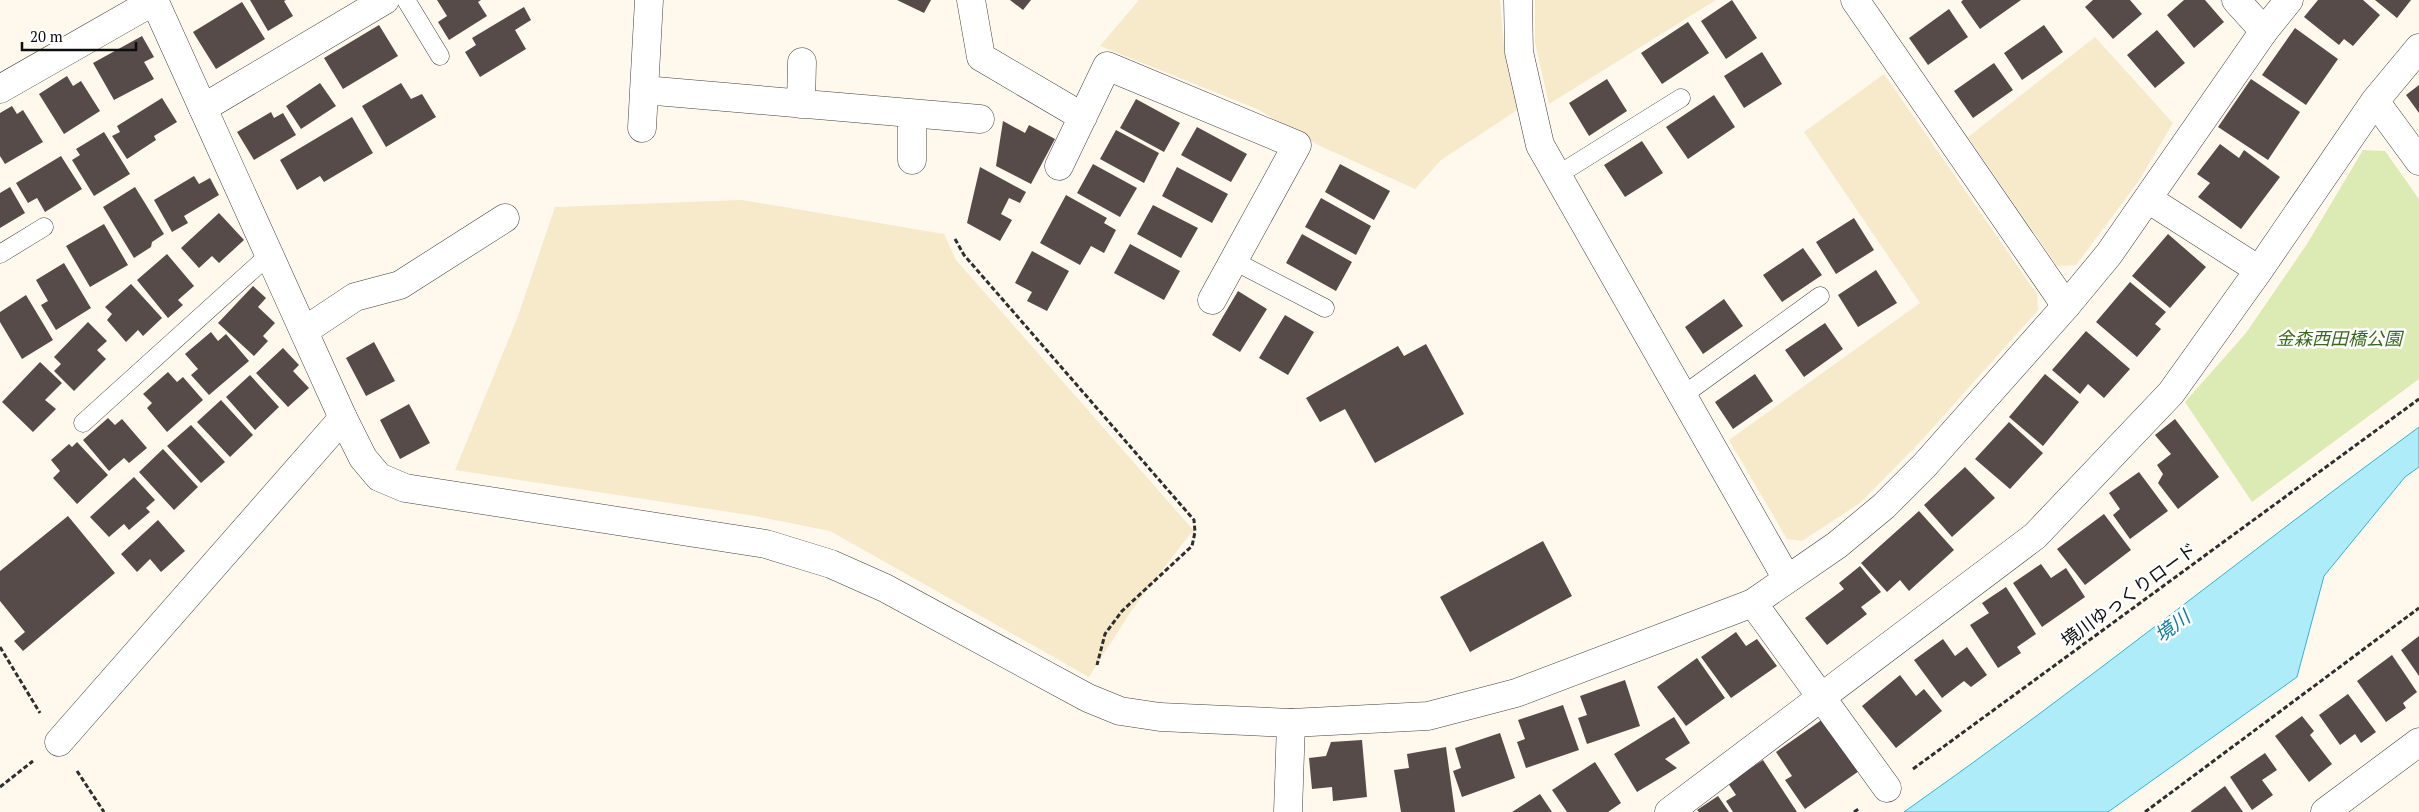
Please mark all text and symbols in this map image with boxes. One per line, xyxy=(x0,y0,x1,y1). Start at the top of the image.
scale bar xyxy=(22,20,136,52)
text: 20 m xyxy=(30,26,63,46)
park label: 金森西田橋公園 xyxy=(2276,326,2405,350)
street label: 境川ゆっくりロード xyxy=(2057,539,2201,651)
water label: 境川 xyxy=(2150,605,2194,647)

